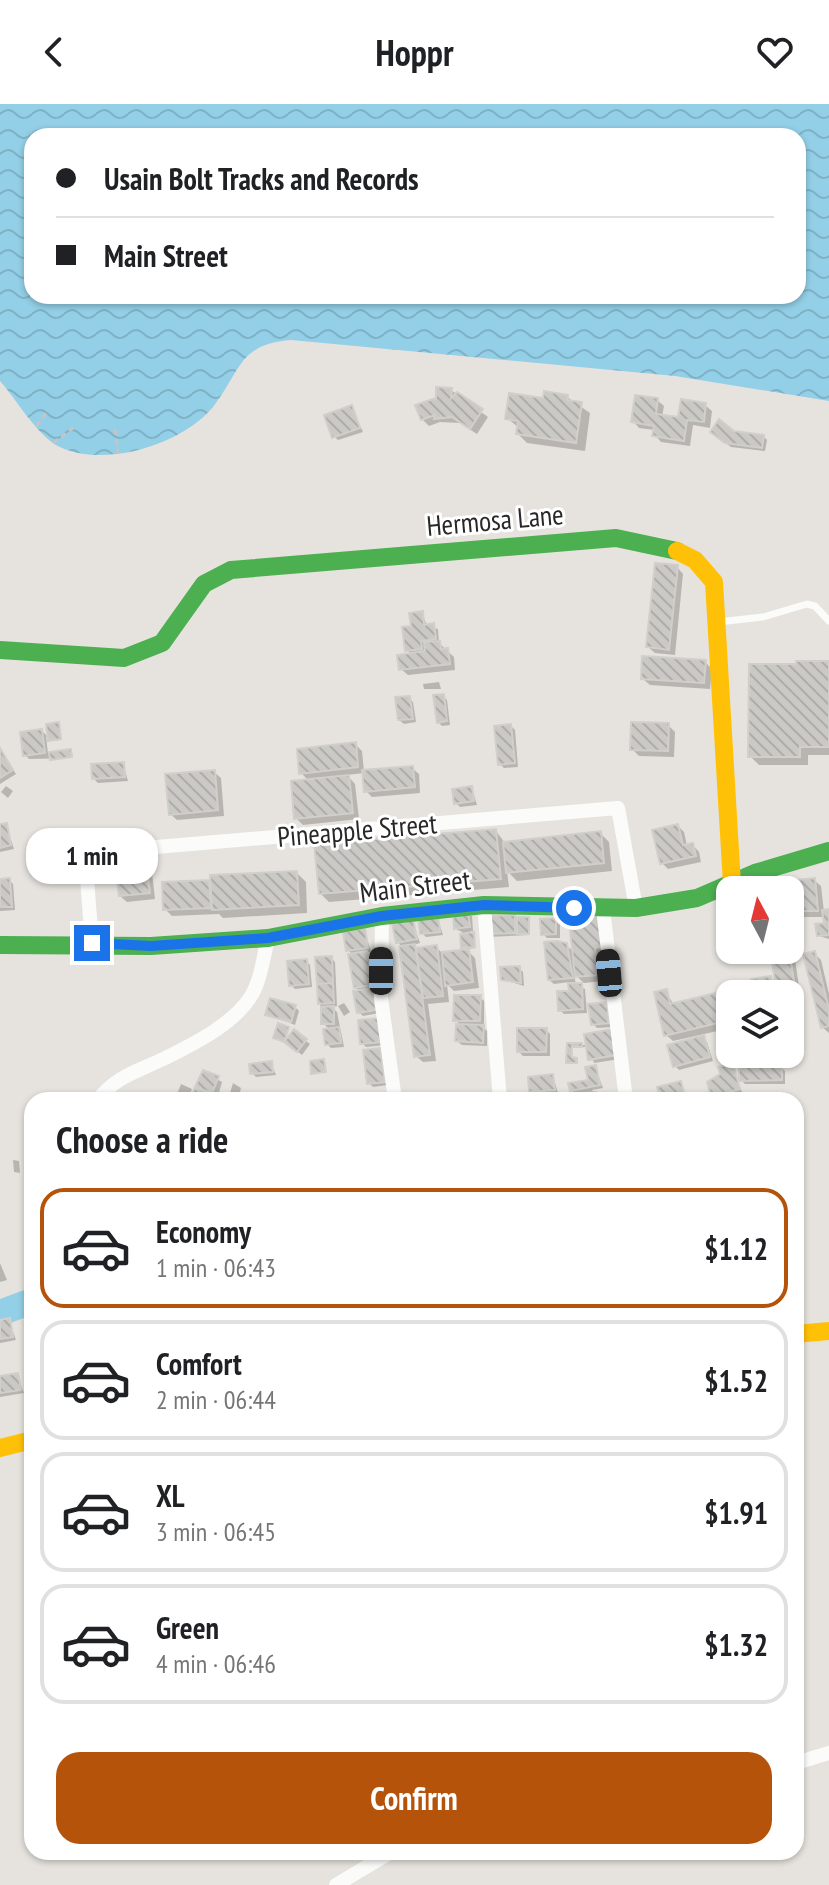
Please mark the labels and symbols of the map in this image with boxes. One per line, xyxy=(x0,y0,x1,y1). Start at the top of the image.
street label: Hermosa Lane xyxy=(425,495,565,544)
street label: Pineapple Street xyxy=(276,804,439,855)
callout: 1 min xyxy=(26,827,158,883)
street label: Main Street xyxy=(357,860,473,911)
north arrow xyxy=(716,876,804,964)
route start xyxy=(556,890,592,926)
route end xyxy=(74,925,110,961)
car xyxy=(369,947,393,995)
car xyxy=(595,948,623,998)

